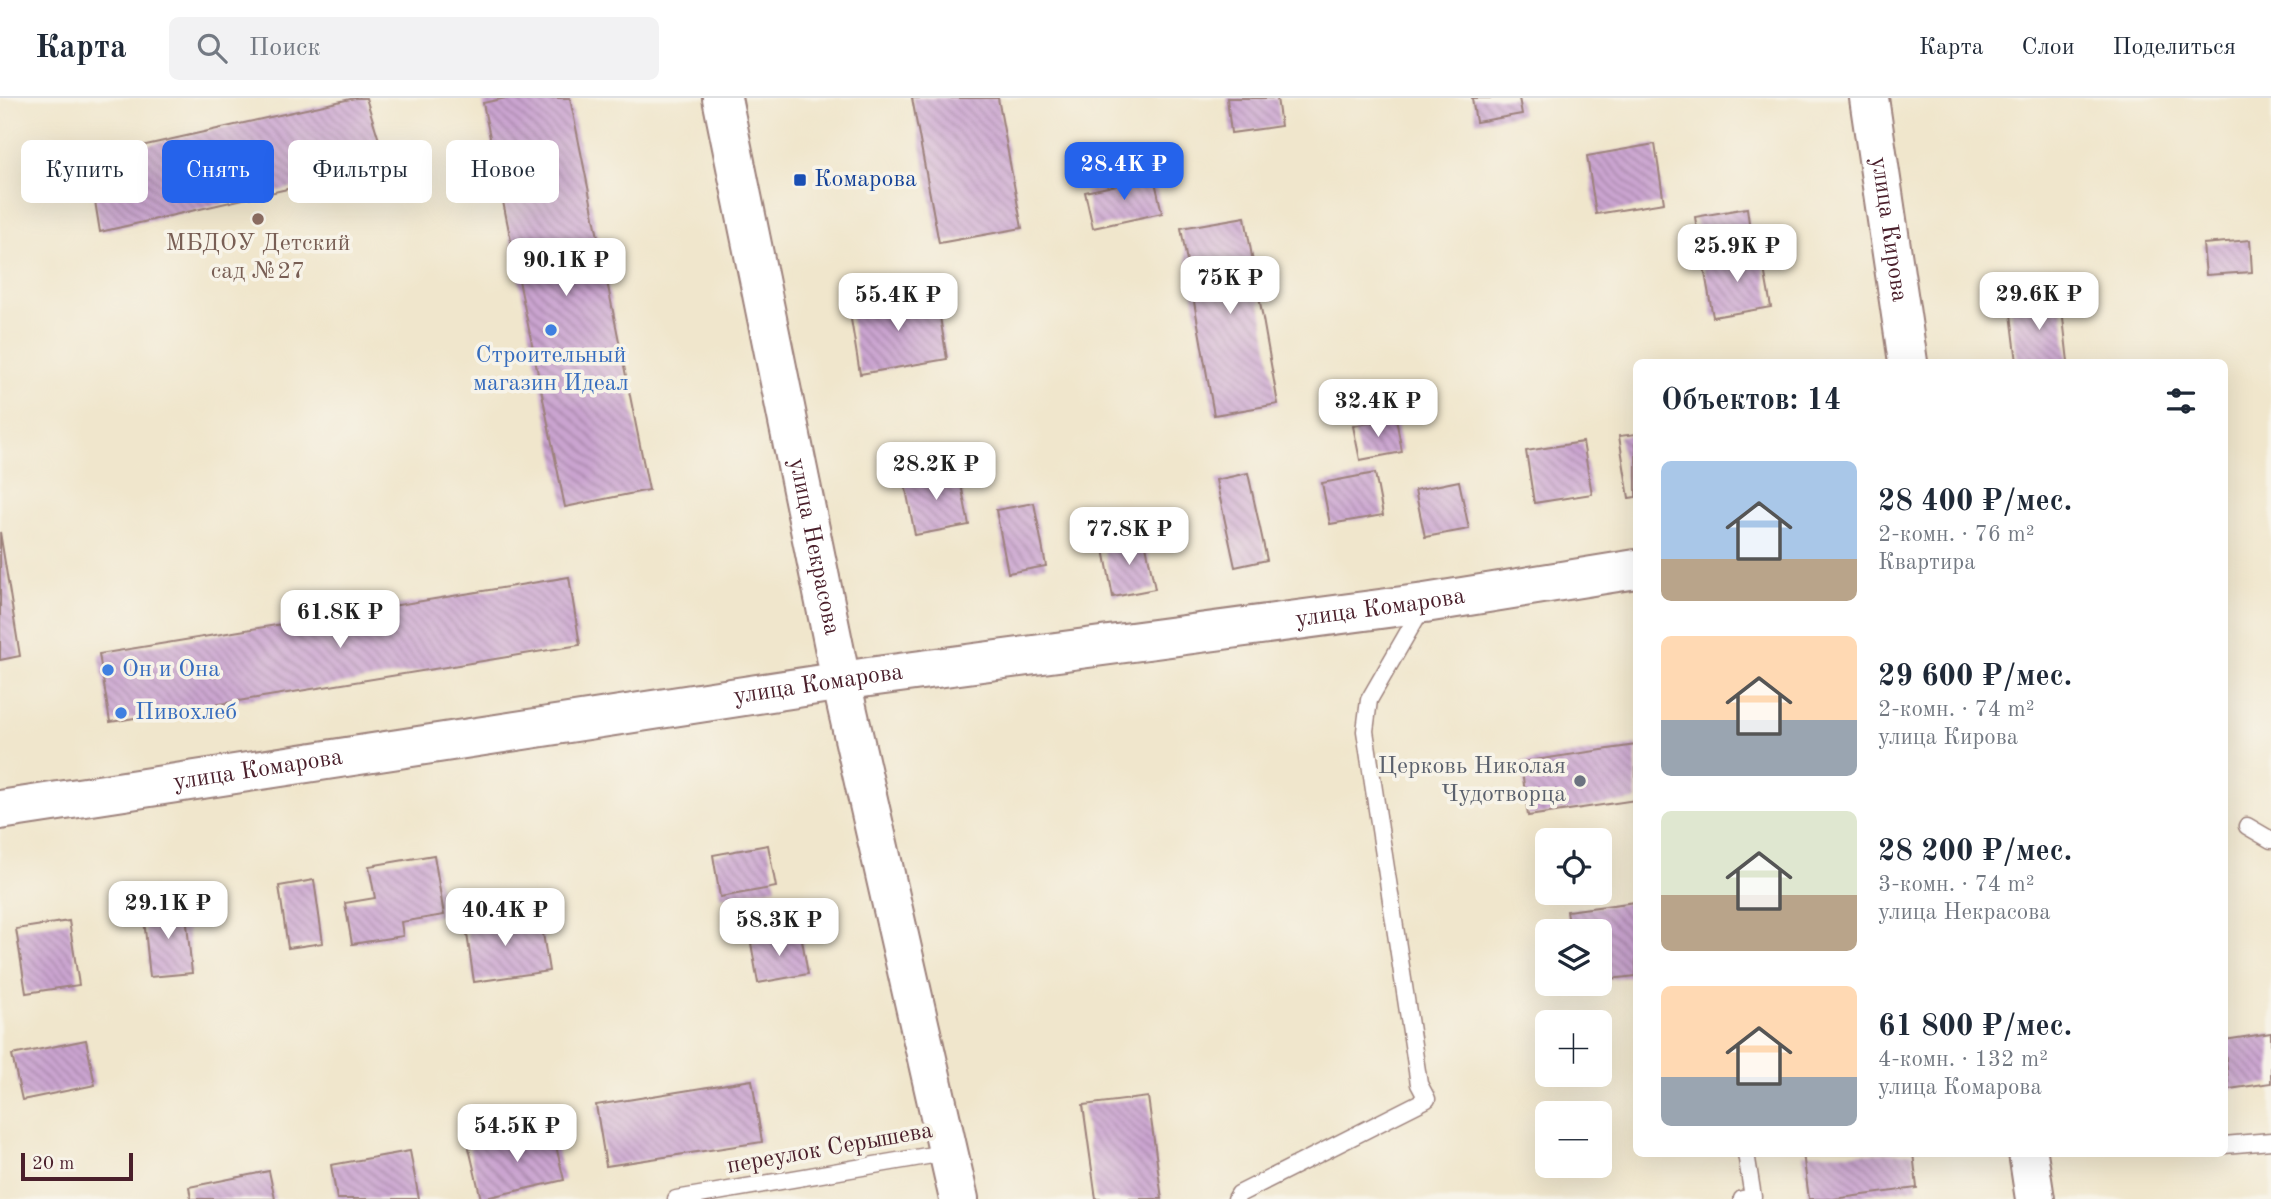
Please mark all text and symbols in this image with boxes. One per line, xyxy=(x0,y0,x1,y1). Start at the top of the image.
search box xyxy=(169,17,659,80)
icon: search xyxy=(193,29,231,67)
text: Карта xyxy=(35,32,127,65)
text: Поиск xyxy=(249,35,321,61)
text: Карта xyxy=(1919,36,1984,60)
text: Слои xyxy=(2022,36,2075,60)
text: Поделиться xyxy=(2113,36,2236,60)
chip: Купить xyxy=(21,140,148,203)
chip: Снять xyxy=(162,140,274,203)
chip: Фильтры xyxy=(288,140,432,203)
chip: Новое xyxy=(446,140,559,203)
pin: 28.4K ₽ xyxy=(1059,142,1189,202)
text: 28.4K ₽ xyxy=(1081,153,1167,176)
street label: улица Кирова xyxy=(1866,155,1911,304)
place label: Комарова xyxy=(814,168,917,192)
marker: Комарова xyxy=(792,172,808,188)
marker: МБДОУ Детский сад №27 xyxy=(250,211,266,227)
pin: 25.9K ₽ xyxy=(1672,225,1802,284)
place label: МБДОУ Детский сад №27 xyxy=(166,232,350,284)
text: 25.9K ₽ xyxy=(1694,235,1780,258)
pin: 90.1K ₽ xyxy=(501,238,631,298)
text: 90.1K ₽ xyxy=(523,249,609,272)
pin: 75K ₽ xyxy=(1181,256,1279,316)
text: 75K ₽ xyxy=(1197,267,1263,290)
pin: 29.6K ₽ xyxy=(1974,272,2104,332)
pin: 55.4K ₽ xyxy=(833,274,963,333)
text: 29.6K ₽ xyxy=(1996,283,2082,306)
text: 55.4K ₽ xyxy=(855,284,941,307)
marker: Строительный магазин Идеал xyxy=(543,322,559,338)
place label: Строительный магазин Идеал xyxy=(473,344,629,396)
pin: 32.4K ₽ xyxy=(1313,380,1443,439)
icon: filters xyxy=(2162,382,2200,420)
text: Объектов: 14 xyxy=(1661,386,1841,416)
text: 32.4K ₽ xyxy=(1335,390,1421,413)
pin: 28.2K ₽ xyxy=(871,442,1001,502)
text: 28.2K ₽ xyxy=(893,453,979,476)
street label: улица Некрасова xyxy=(784,456,843,638)
text: 28 400 ₽/мес. xyxy=(1878,487,2072,517)
icon: home xyxy=(1717,489,1801,573)
pin: 77.8K ₽ xyxy=(1064,508,1194,567)
text: 77.8K ₽ xyxy=(1086,518,1172,541)
text: 2-комн. · 76 m² xyxy=(1878,523,2035,546)
text: Квартира xyxy=(1878,551,1976,574)
street label: улица Комарова xyxy=(1294,585,1467,632)
pin: 61.8K ₽ xyxy=(275,590,405,650)
text: 61.8K ₽ xyxy=(297,601,383,624)
place label: Он и Она xyxy=(122,658,220,682)
street label: улица Комарова xyxy=(732,661,905,710)
marker: Он и Она xyxy=(100,662,116,678)
text: 29 600 ₽/мес. xyxy=(1878,662,2072,692)
icon: home xyxy=(1717,664,1801,748)
text: 2-комн. · 74 m² xyxy=(1878,698,2035,721)
place label: Пивохлеб xyxy=(135,701,237,725)
marker: Пивохлеб xyxy=(113,705,129,721)
text: улица Кирова xyxy=(1878,726,2018,749)
street label: улица Комарова xyxy=(172,746,344,795)
place label: Церковь Николая Чудотворца xyxy=(1378,755,1566,807)
marker: Церковь Николая Чудотворца xyxy=(1572,773,1588,789)
map controls xyxy=(1535,828,1612,1178)
button: locate xyxy=(1535,828,1612,905)
text: 28 200 ₽/мес. xyxy=(1878,837,2072,867)
icon: home xyxy=(1717,839,1801,923)
text: 3-комн. · 74 m² xyxy=(1878,873,2035,896)
pin: 29.1K ₽ xyxy=(103,882,233,941)
pin: 40.4K ₽ xyxy=(440,888,570,948)
text: 29.1K ₽ xyxy=(125,892,211,915)
pin: 58.3K ₽ xyxy=(714,898,844,958)
text: 40.4K ₽ xyxy=(462,899,548,922)
text: улица Некрасова xyxy=(1878,901,2051,924)
text: 58.3K ₽ xyxy=(736,909,822,932)
button: layers xyxy=(1535,919,1612,996)
button: + xyxy=(1535,1010,1612,1087)
text: 61 800 ₽/мес. xyxy=(1878,1012,2072,1042)
icon: home xyxy=(1717,1014,1801,1098)
text: 4-комн. · 132 m² xyxy=(1878,1048,2048,1071)
text: улица Комарова xyxy=(1878,1076,2042,1099)
button: − xyxy=(1535,1101,1612,1178)
pin: 54.5K ₽ xyxy=(452,1104,582,1164)
text: 54.5K ₽ xyxy=(474,1115,560,1138)
street label: переулок Серышева xyxy=(725,1119,935,1179)
scale bar xyxy=(21,1150,133,1182)
text: 20 m xyxy=(32,1155,74,1174)

